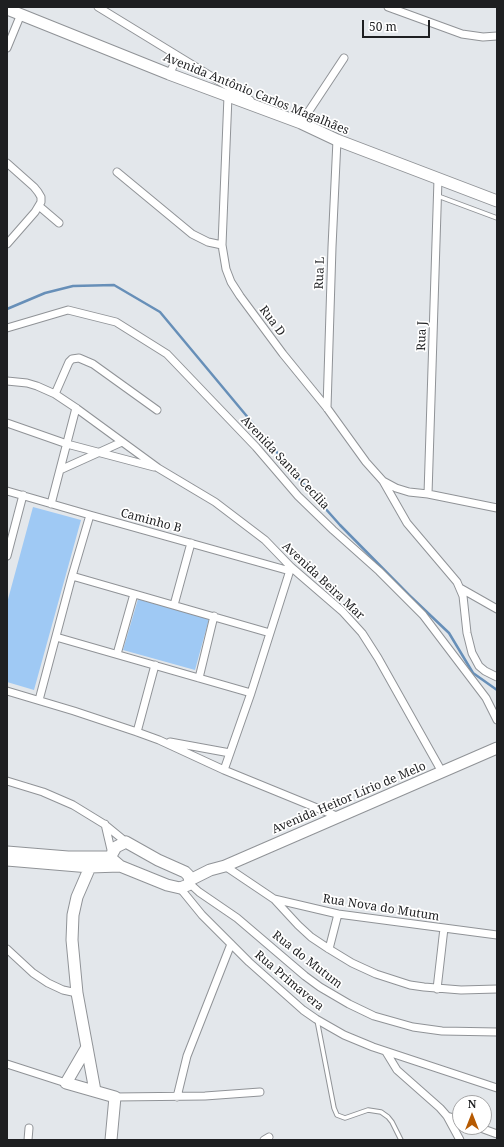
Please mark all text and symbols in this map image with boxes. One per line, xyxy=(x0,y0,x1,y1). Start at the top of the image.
scale bar xyxy=(364,12,432,38)
text: 50 m xyxy=(369,18,397,35)
street label: Avenida Antônio Carlos Magalhães xyxy=(161,50,351,138)
street label: Rua L xyxy=(312,256,328,290)
street label: Rua D xyxy=(256,303,288,339)
street label: Rua J xyxy=(414,321,430,351)
street label: Avenida Santa Cecília xyxy=(238,413,332,513)
street label: Caminho B xyxy=(119,506,183,536)
street label: Avenida Beira Mar xyxy=(279,539,367,623)
street label: Avenida Heitor Lírio de Melo xyxy=(270,759,428,837)
street label: Rua Nova do Mutum xyxy=(322,892,440,924)
street label: Rua do Mutum xyxy=(269,928,345,992)
street label: Rua Primavera xyxy=(252,948,326,1014)
north arrow xyxy=(452,1095,492,1135)
text: N xyxy=(468,1096,476,1111)

